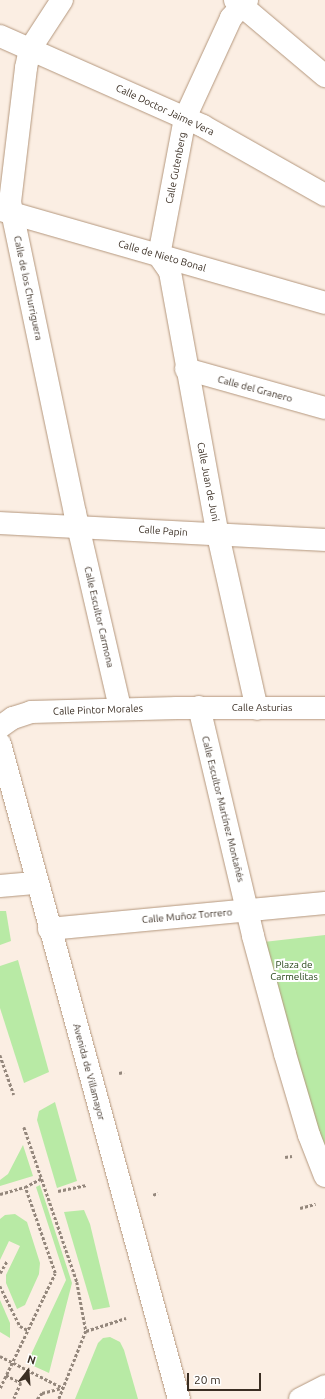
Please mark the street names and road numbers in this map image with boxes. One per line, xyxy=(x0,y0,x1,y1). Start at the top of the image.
street label: Calle Doctor Jaime Vera xyxy=(114,82,216,138)
street label: Calle Gutenberg xyxy=(163,131,189,205)
street label: Calle de los Churriguera xyxy=(11,235,45,341)
street label: Calle de Nieto Bonal xyxy=(117,238,207,274)
street label: Calle del Granero xyxy=(216,373,294,405)
street label: Calle Juan de Juni xyxy=(194,441,222,523)
street label: Calle Papin xyxy=(138,523,188,539)
street label: Calle Escultor Carmona xyxy=(82,565,116,669)
street label: Calle Pintor Morales xyxy=(53,702,143,718)
street label: Calle Asturias xyxy=(232,702,292,714)
street label: Calle Escultor Martínez Montañés xyxy=(199,735,247,883)
street label: Calle Muñoz Torrero xyxy=(141,906,233,926)
street label: Avenida de Villamayor xyxy=(70,1022,108,1122)

